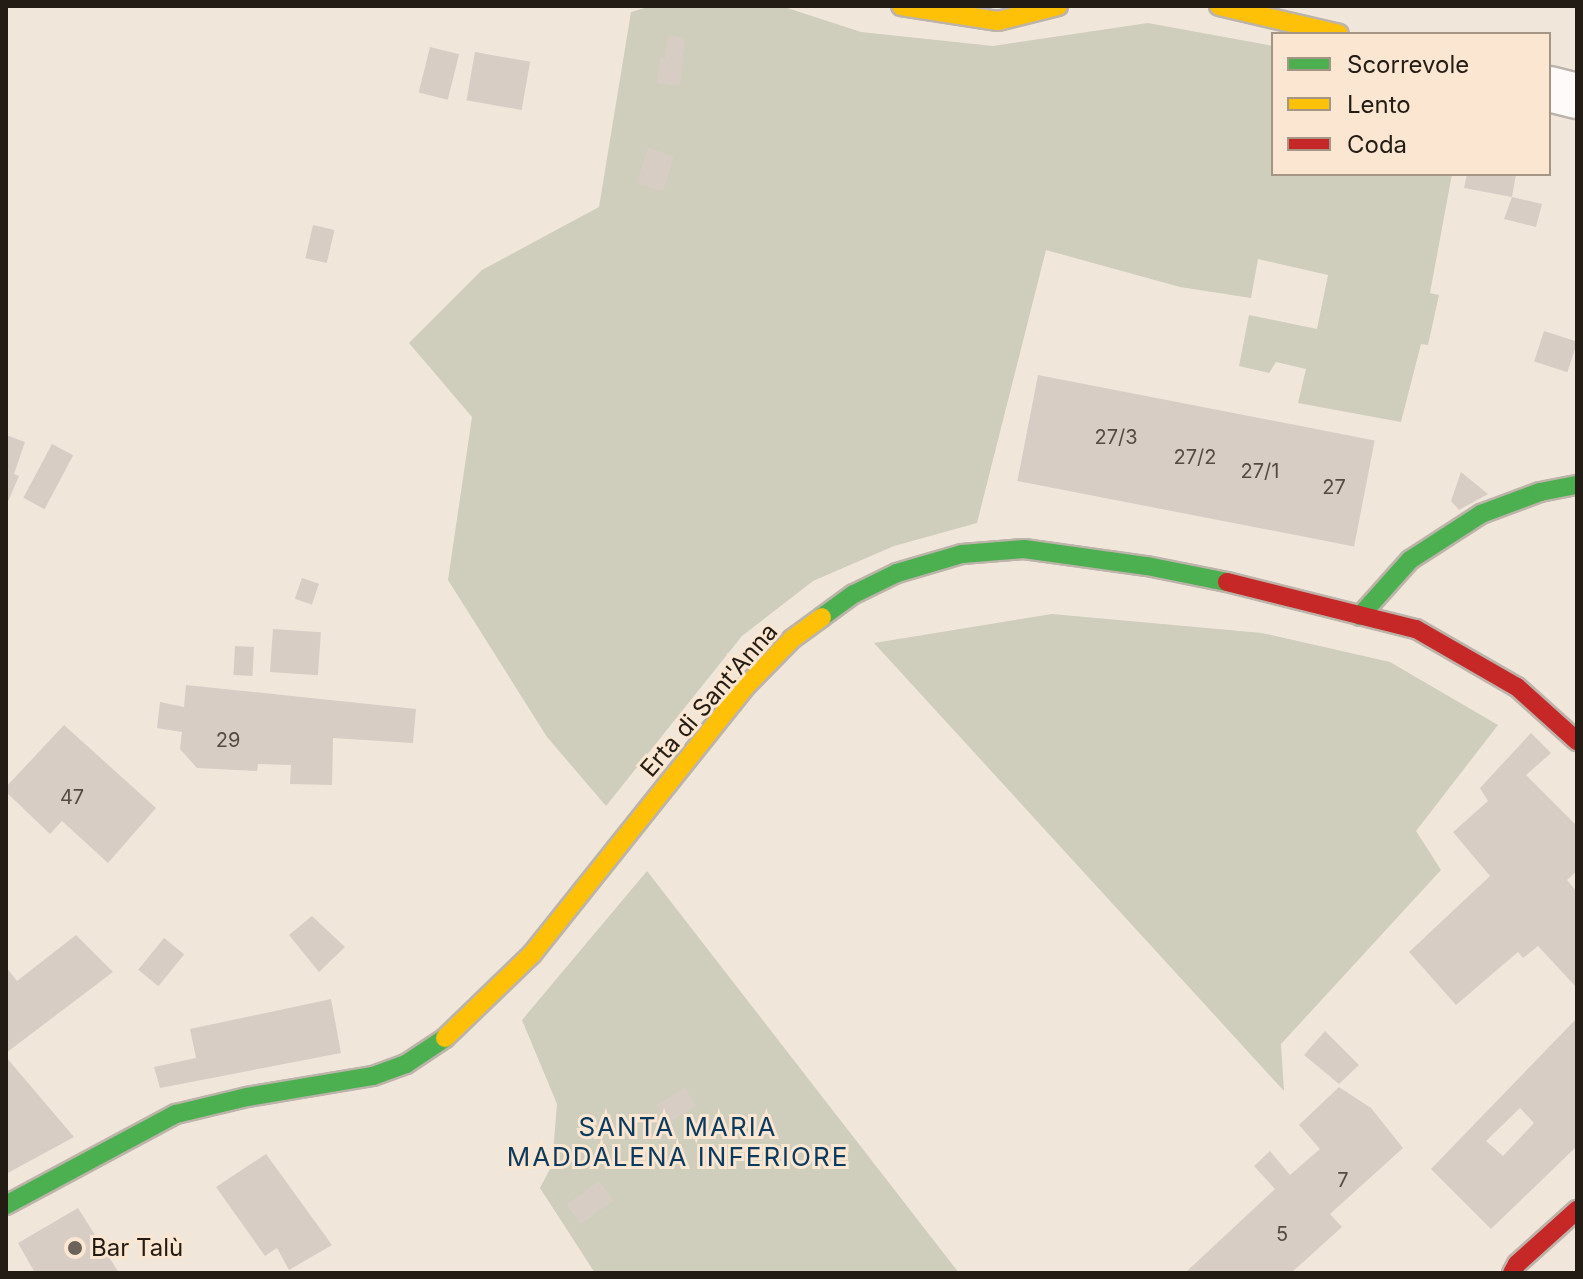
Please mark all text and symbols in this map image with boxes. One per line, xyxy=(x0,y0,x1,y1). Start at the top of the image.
legend xyxy=(1271,32,1551,176)
text: Scorrevole xyxy=(1347,50,1469,79)
text: Lento xyxy=(1347,90,1411,119)
text: Coda xyxy=(1347,130,1407,159)
house number: 27/3 xyxy=(1094,425,1138,449)
house number: 27/2 xyxy=(1174,445,1216,469)
house number: 27/1 xyxy=(1241,459,1279,483)
house number: 27 xyxy=(1322,475,1346,499)
street label: Erta di Sant'Anna xyxy=(635,617,783,783)
house number: 29 xyxy=(216,728,240,752)
house number: 47 xyxy=(60,785,84,809)
district label: SANTA MARIA MADDALENA INFERIORE xyxy=(507,1111,849,1172)
house number: 7 xyxy=(1337,1168,1349,1192)
house number: 5 xyxy=(1276,1222,1288,1246)
place label: Bar Talù xyxy=(91,1234,183,1262)
marker: Bar Talù xyxy=(66,1239,84,1257)

